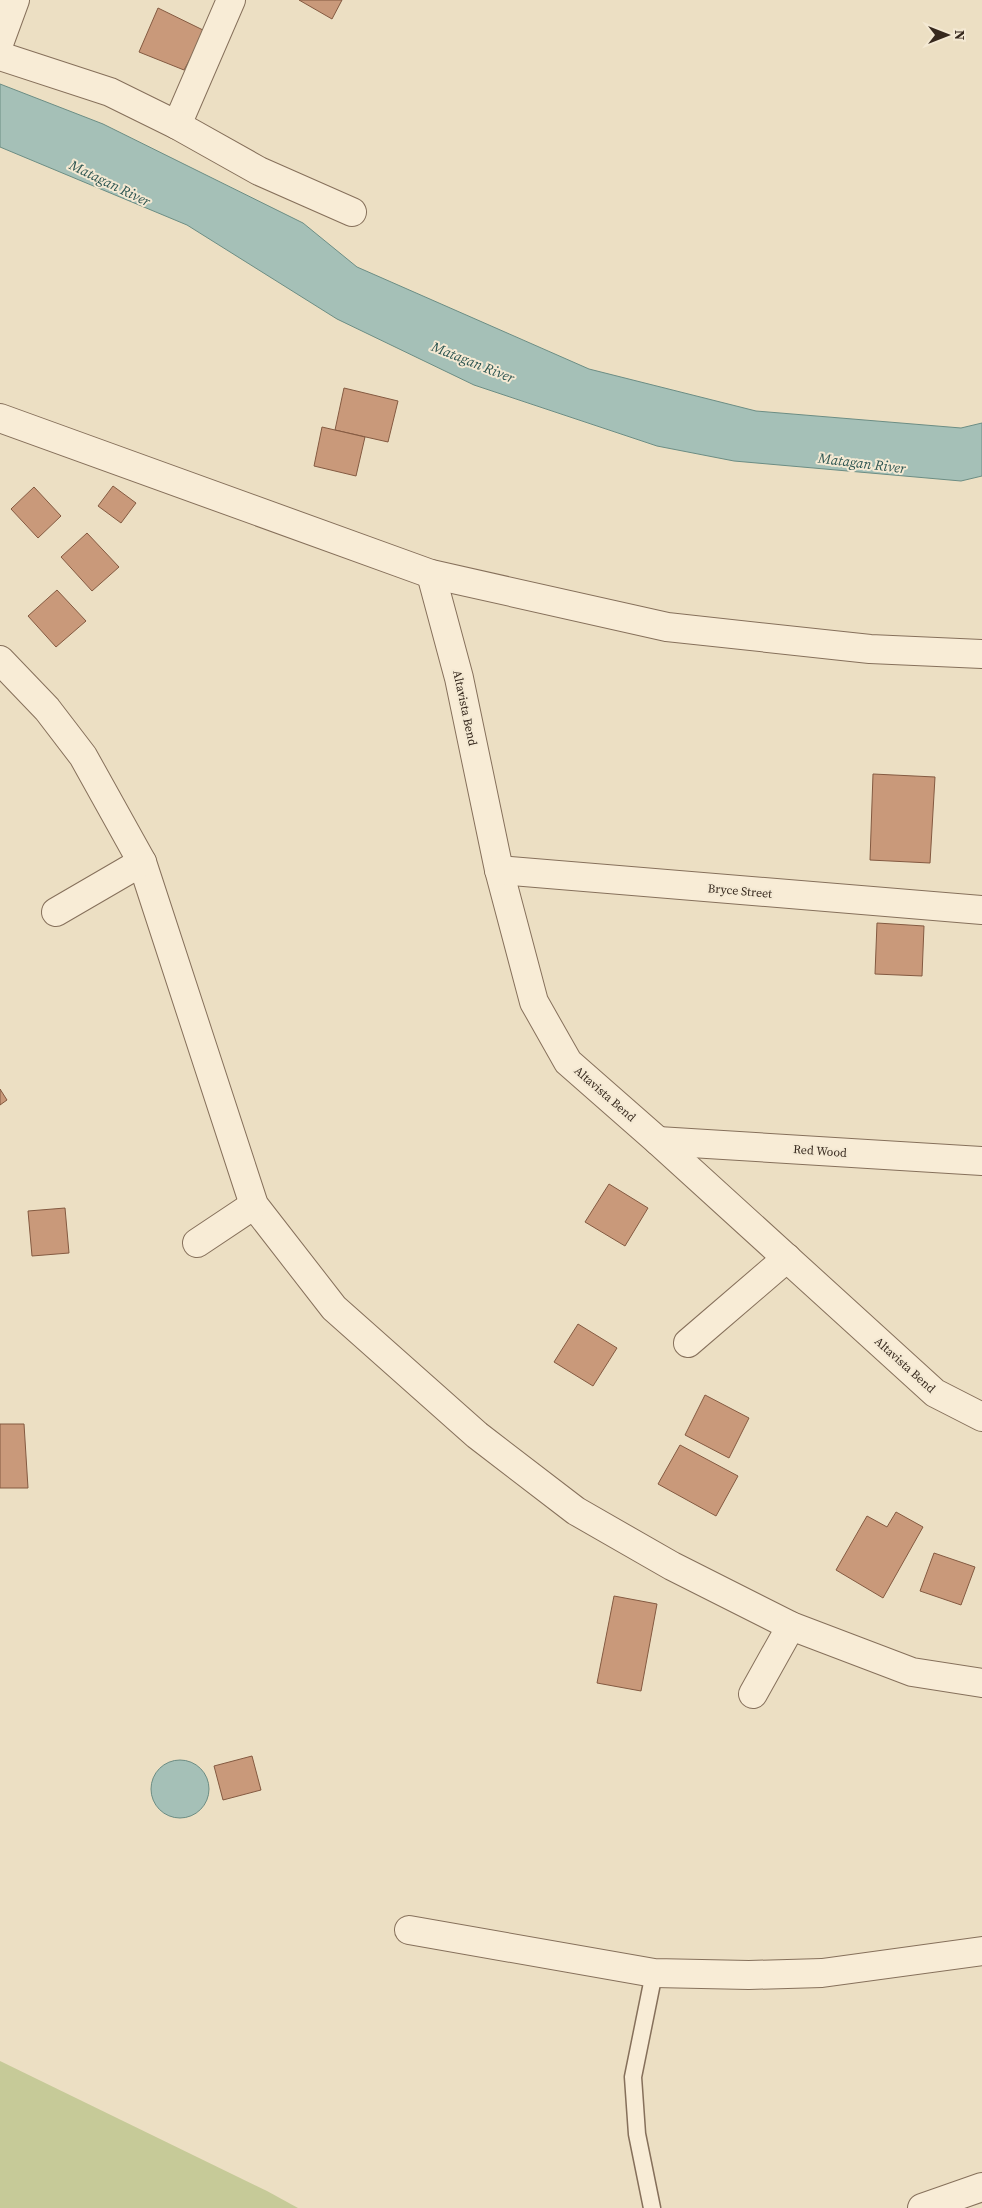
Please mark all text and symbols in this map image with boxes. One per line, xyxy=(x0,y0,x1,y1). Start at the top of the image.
north arrow xyxy=(922,10,972,60)
text: N xyxy=(950,30,970,40)
water label: Matagan River xyxy=(65,154,154,211)
water label: Matagan River xyxy=(428,336,518,388)
water label: Matagan River xyxy=(816,448,907,478)
street label: Altavista Bend xyxy=(449,669,481,747)
street label: Bryce Street xyxy=(707,880,773,902)
street label: Altavista Bend xyxy=(571,1063,639,1125)
street label: Red Wood xyxy=(793,1141,848,1161)
street label: Altavista Bend xyxy=(871,1333,939,1397)

